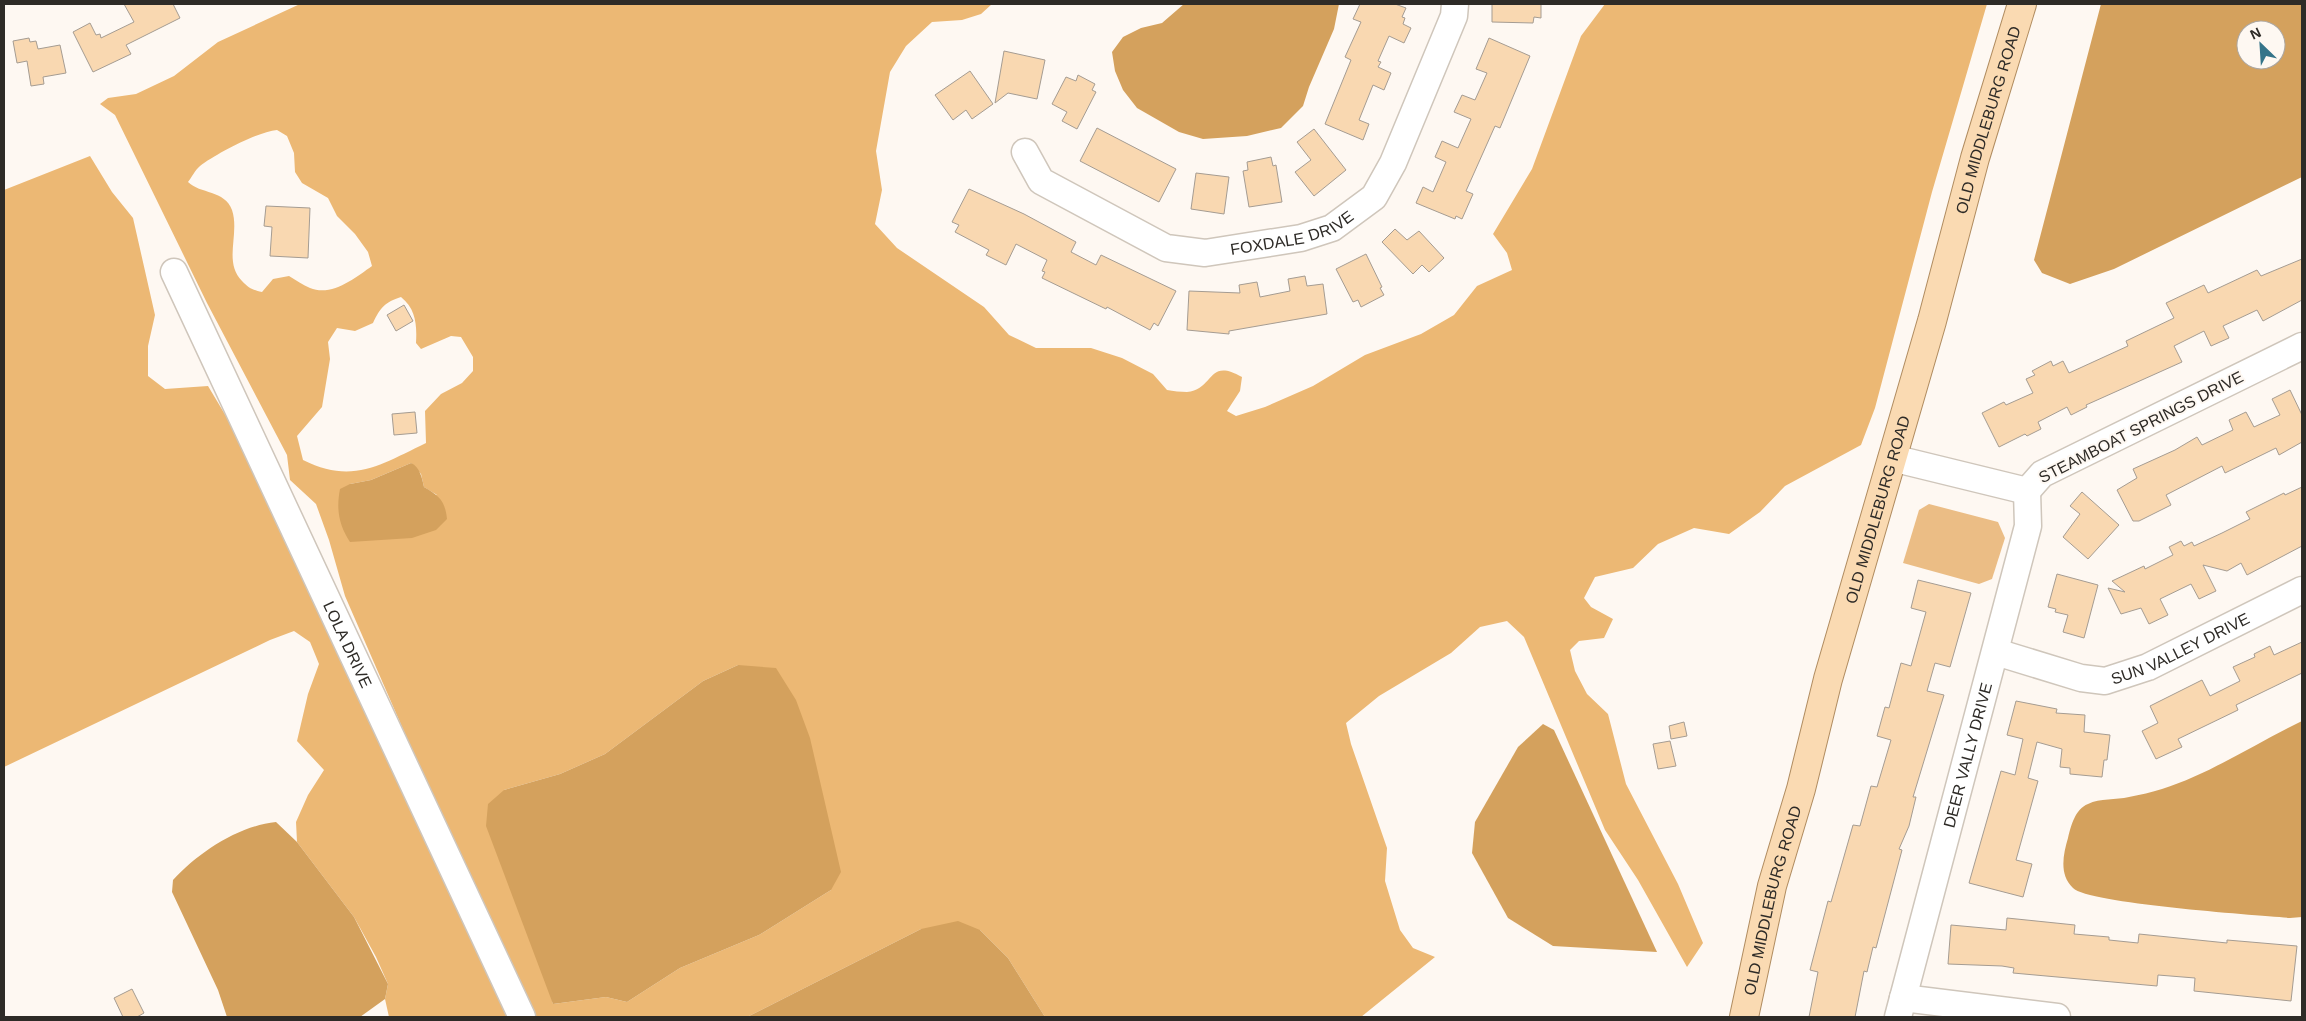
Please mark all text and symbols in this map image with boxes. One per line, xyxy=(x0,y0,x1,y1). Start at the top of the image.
north arrow xyxy=(2236,20,2286,70)
street label: OLD MIDDLEBURG ROAD xyxy=(1952,24,2023,216)
text: N xyxy=(2248,24,2263,43)
street label: FOXDALE DRIVE xyxy=(1229,207,1356,257)
street label: STEAMBOAT SPRINGS DRIVE xyxy=(2036,368,2246,486)
street label: OLD MIDDLEBURG ROAD xyxy=(1842,414,1913,605)
street label: LOLA DRIVE xyxy=(320,598,375,690)
street label: SUN VALLEY DRIVE xyxy=(2109,609,2252,687)
street label: DEER VALLY DRIVE xyxy=(1940,681,1995,829)
street label: OLD MIDDLEBURG ROAD xyxy=(1740,804,1804,997)

